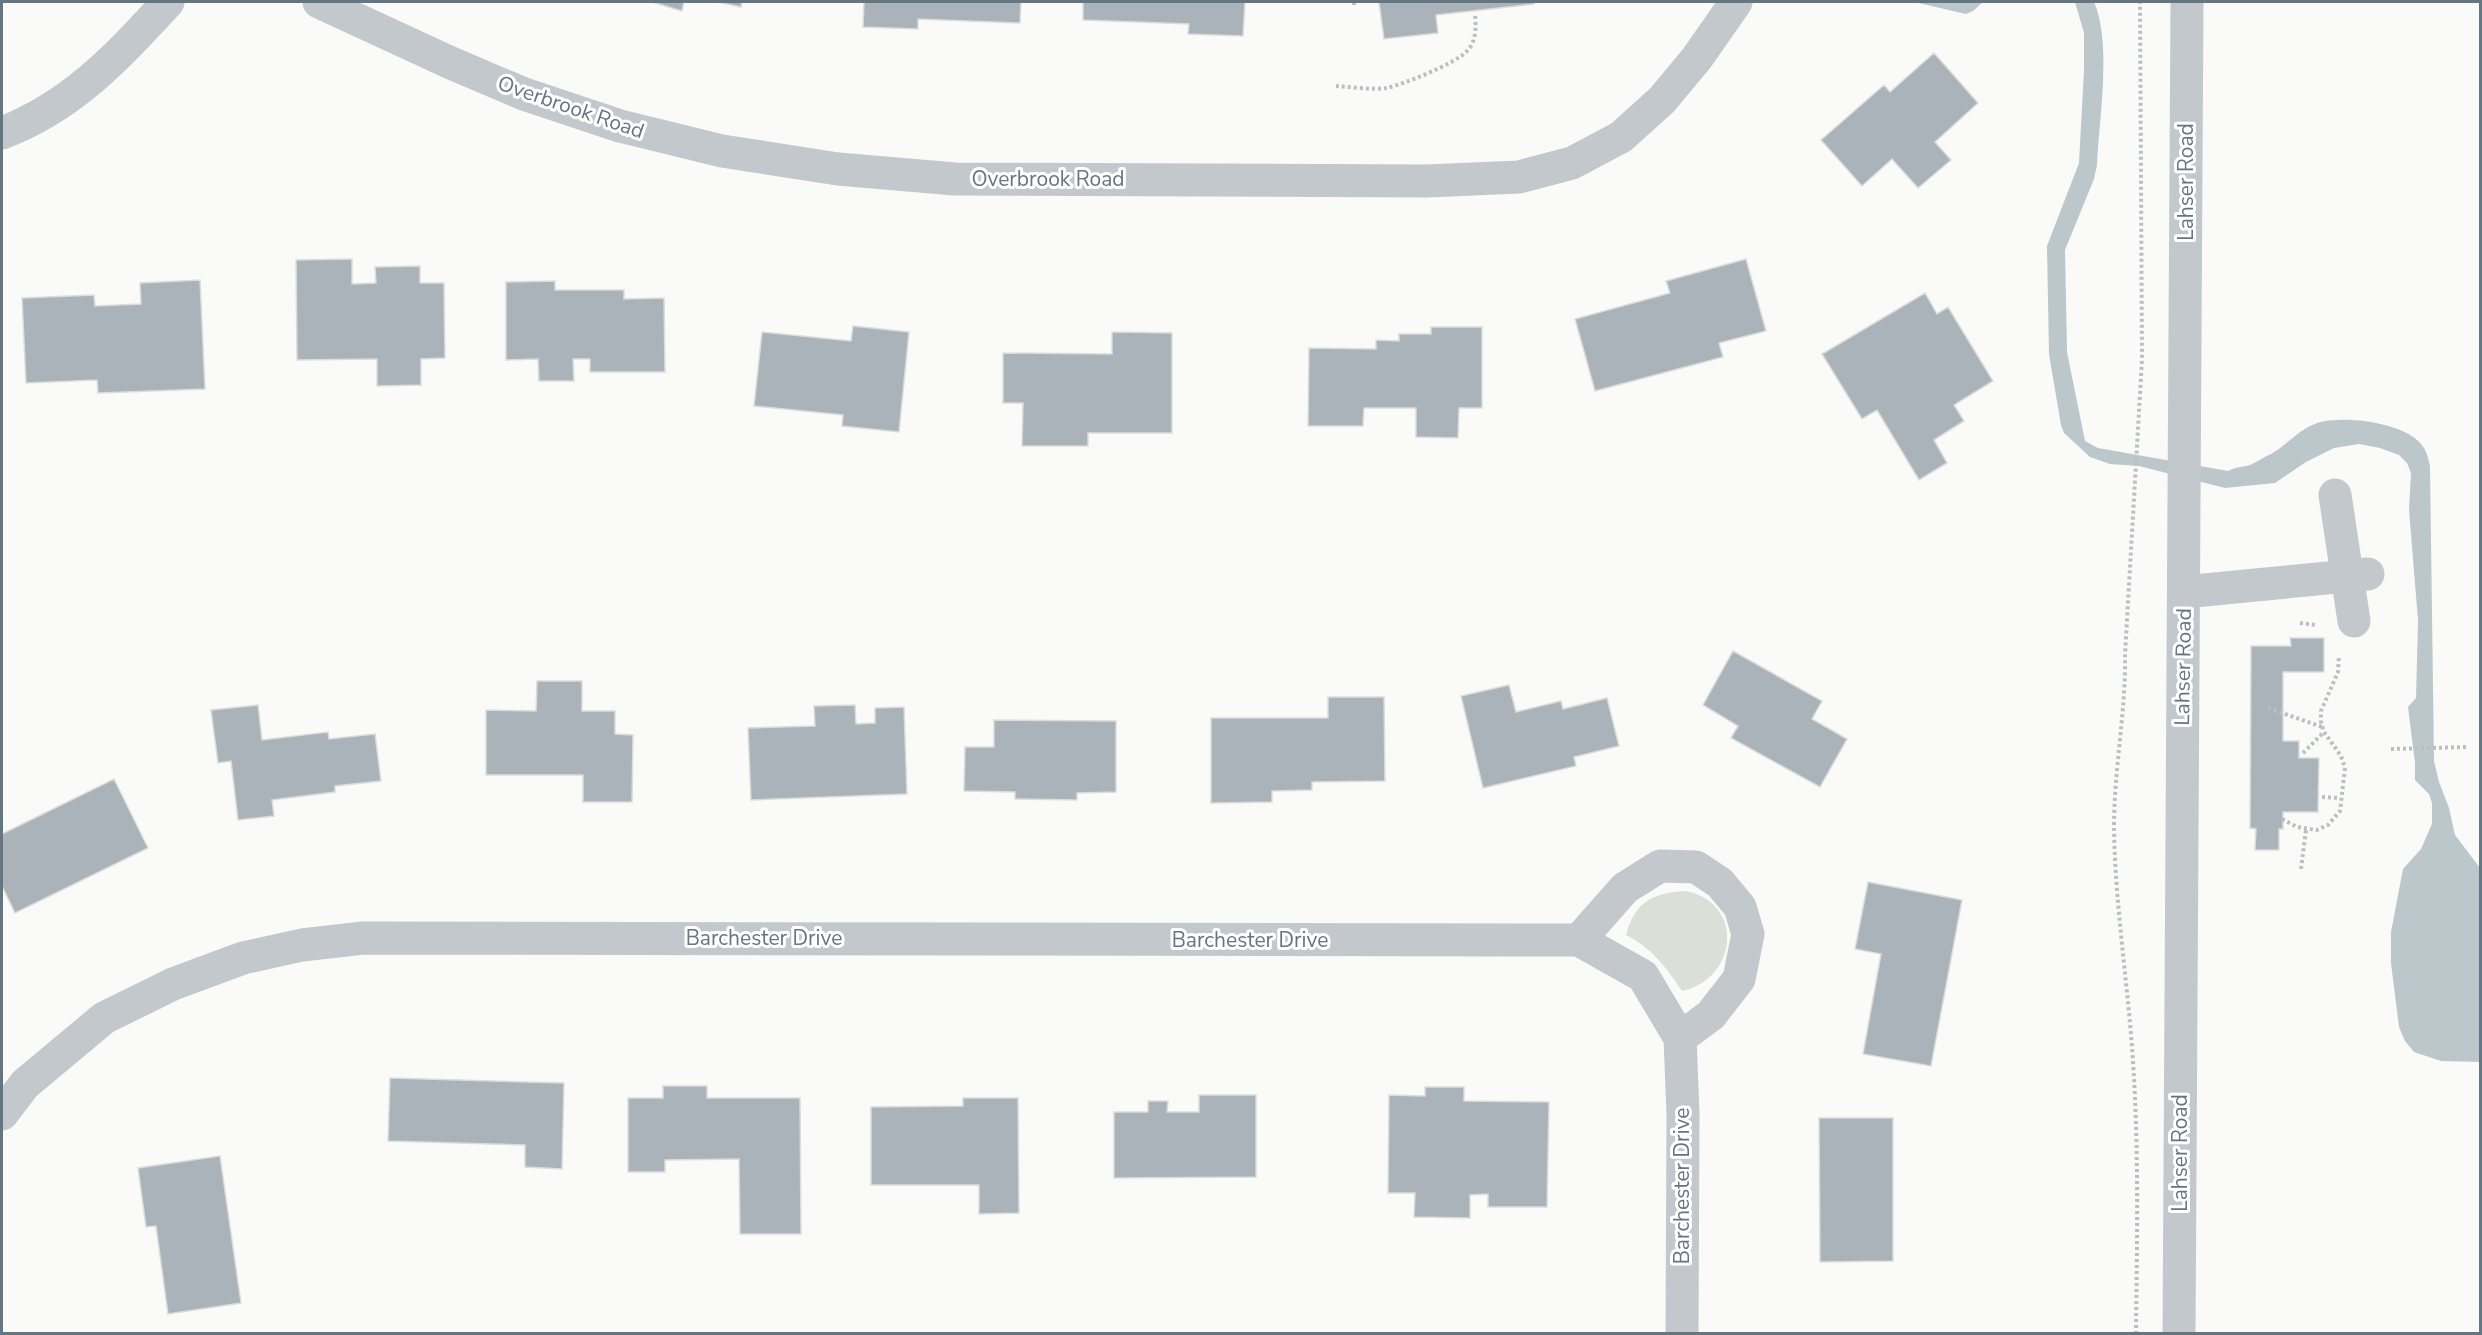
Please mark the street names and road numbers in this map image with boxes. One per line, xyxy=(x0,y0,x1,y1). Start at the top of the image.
street label: Overbrook Road xyxy=(494,69,648,145)
street label: Lahser Road xyxy=(2172,123,2200,241)
street label: Overbrook Road xyxy=(971,165,1125,193)
street label: Lahser Road xyxy=(2168,608,2198,726)
street label: Barchester Drive xyxy=(686,924,842,952)
street label: Barchester Drive xyxy=(1172,926,1328,954)
street label: Lahser Road xyxy=(2166,1094,2194,1212)
street label: Barchester Drive xyxy=(1668,1108,1696,1264)

